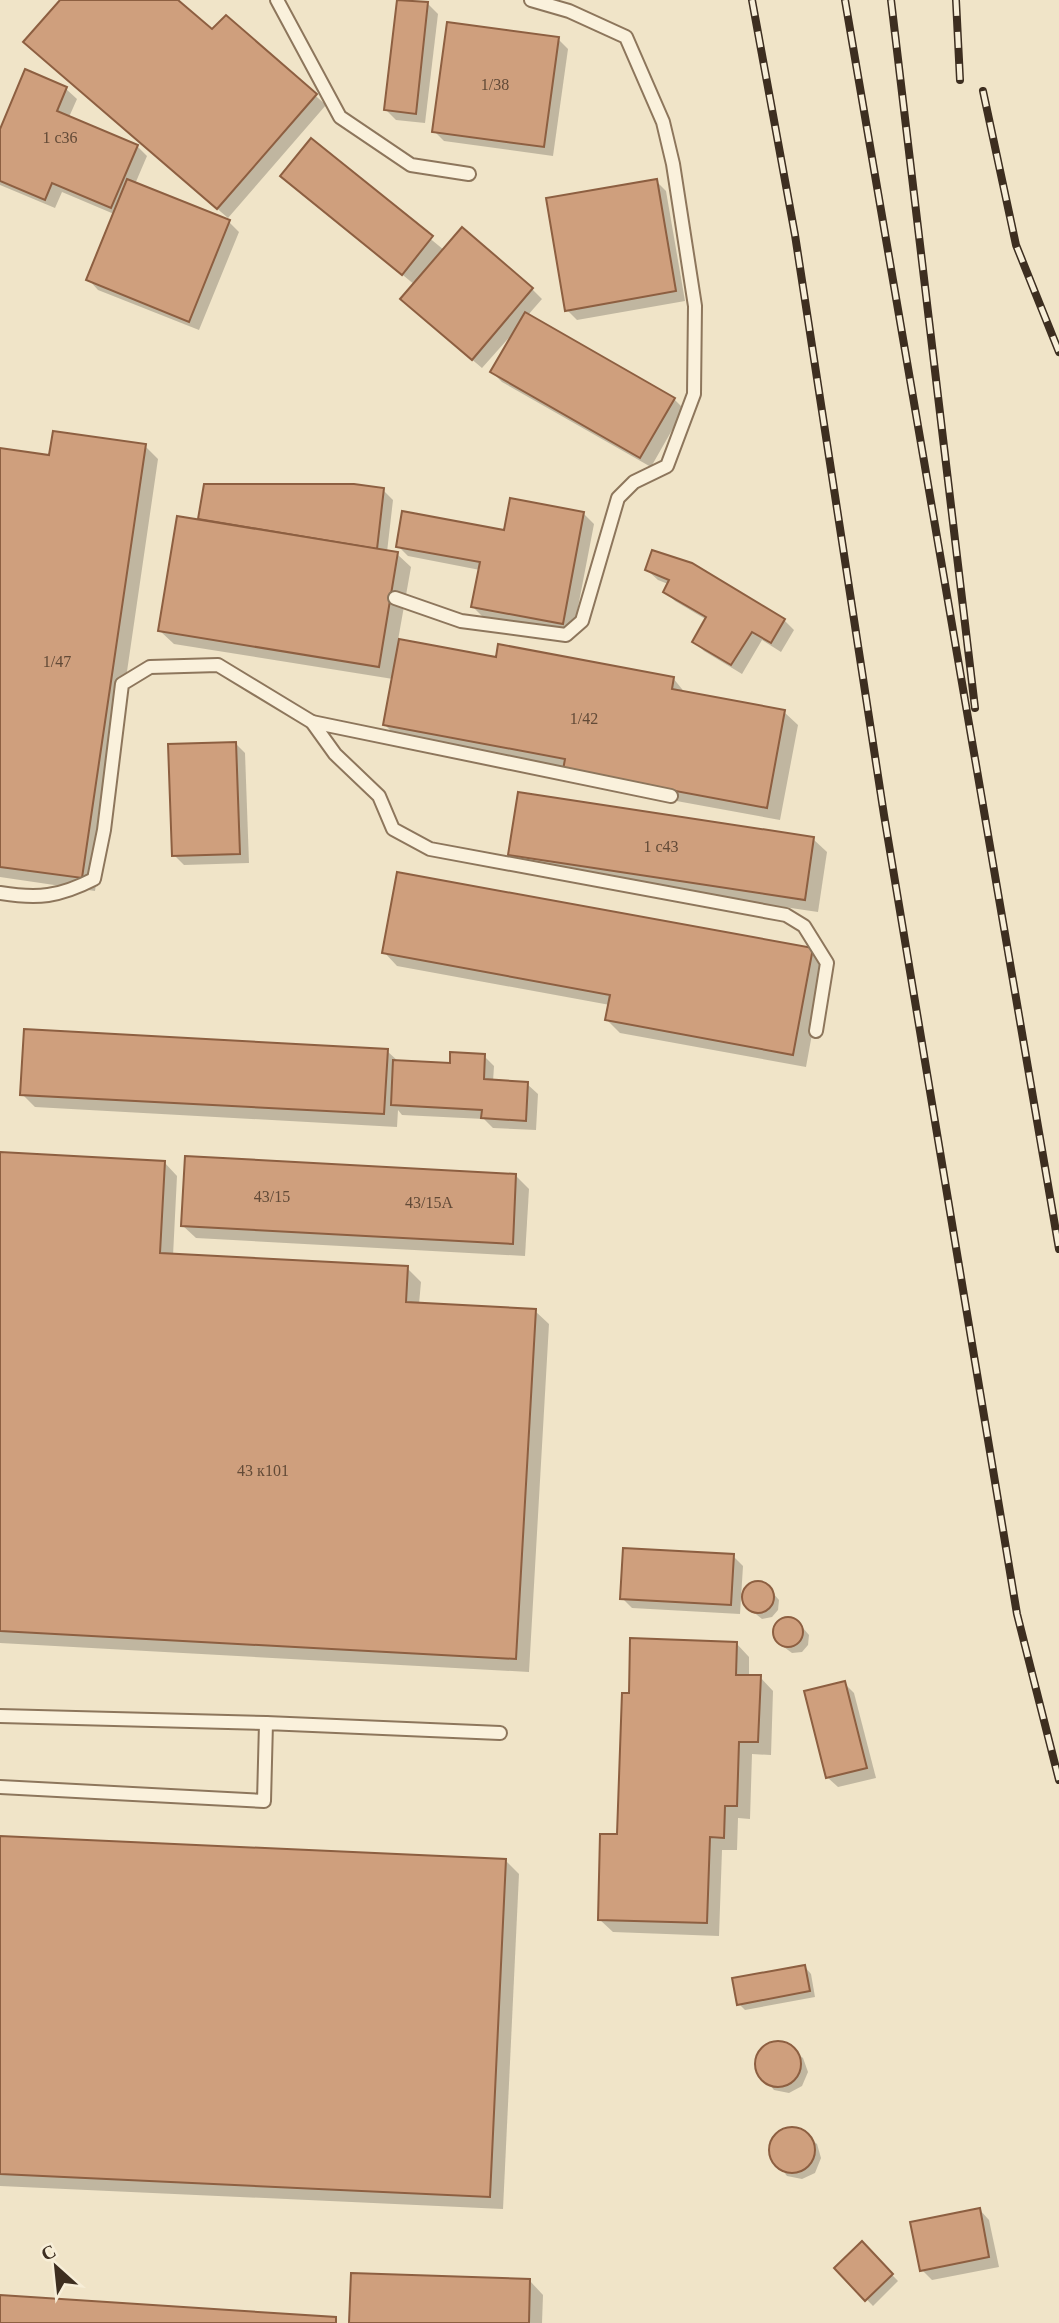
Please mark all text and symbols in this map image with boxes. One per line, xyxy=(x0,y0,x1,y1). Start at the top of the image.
house number: 1/38 xyxy=(481,76,509,93)
house number: 1 с36 xyxy=(42,129,78,146)
house number: 1/47 xyxy=(43,653,71,670)
house number: 1/42 xyxy=(570,710,598,727)
house number: 1 с43 xyxy=(643,838,679,855)
house number: 43/15 xyxy=(254,1188,290,1205)
house number: 43/15А xyxy=(405,1194,453,1211)
house number: 43 к101 xyxy=(237,1462,289,1479)
north arrow xyxy=(21,2232,91,2302)
text: С xyxy=(38,2240,59,2265)

